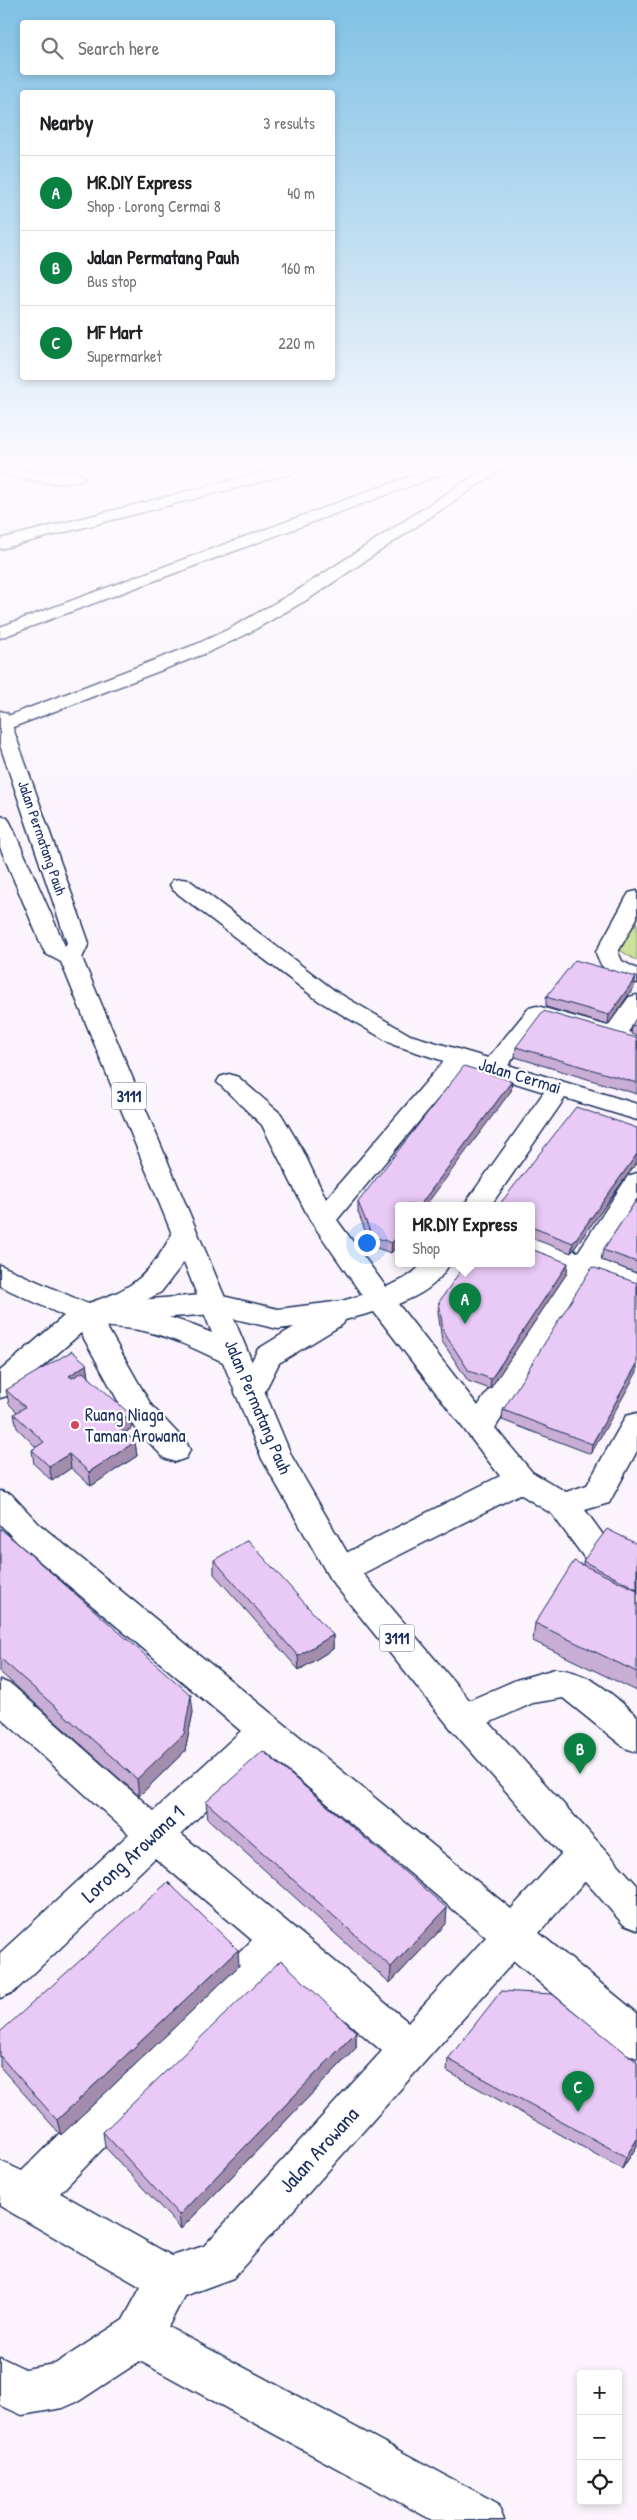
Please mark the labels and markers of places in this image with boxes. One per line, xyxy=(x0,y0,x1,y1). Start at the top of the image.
pin: A xyxy=(449,1283,481,1324)
place label: Ruang Niaga Taman Arowana xyxy=(85,1402,186,1448)
marker: Ruang Niaga Taman Arowana xyxy=(69,1419,81,1431)
pin: B xyxy=(564,1733,596,1774)
pin: C xyxy=(562,2071,594,2112)

